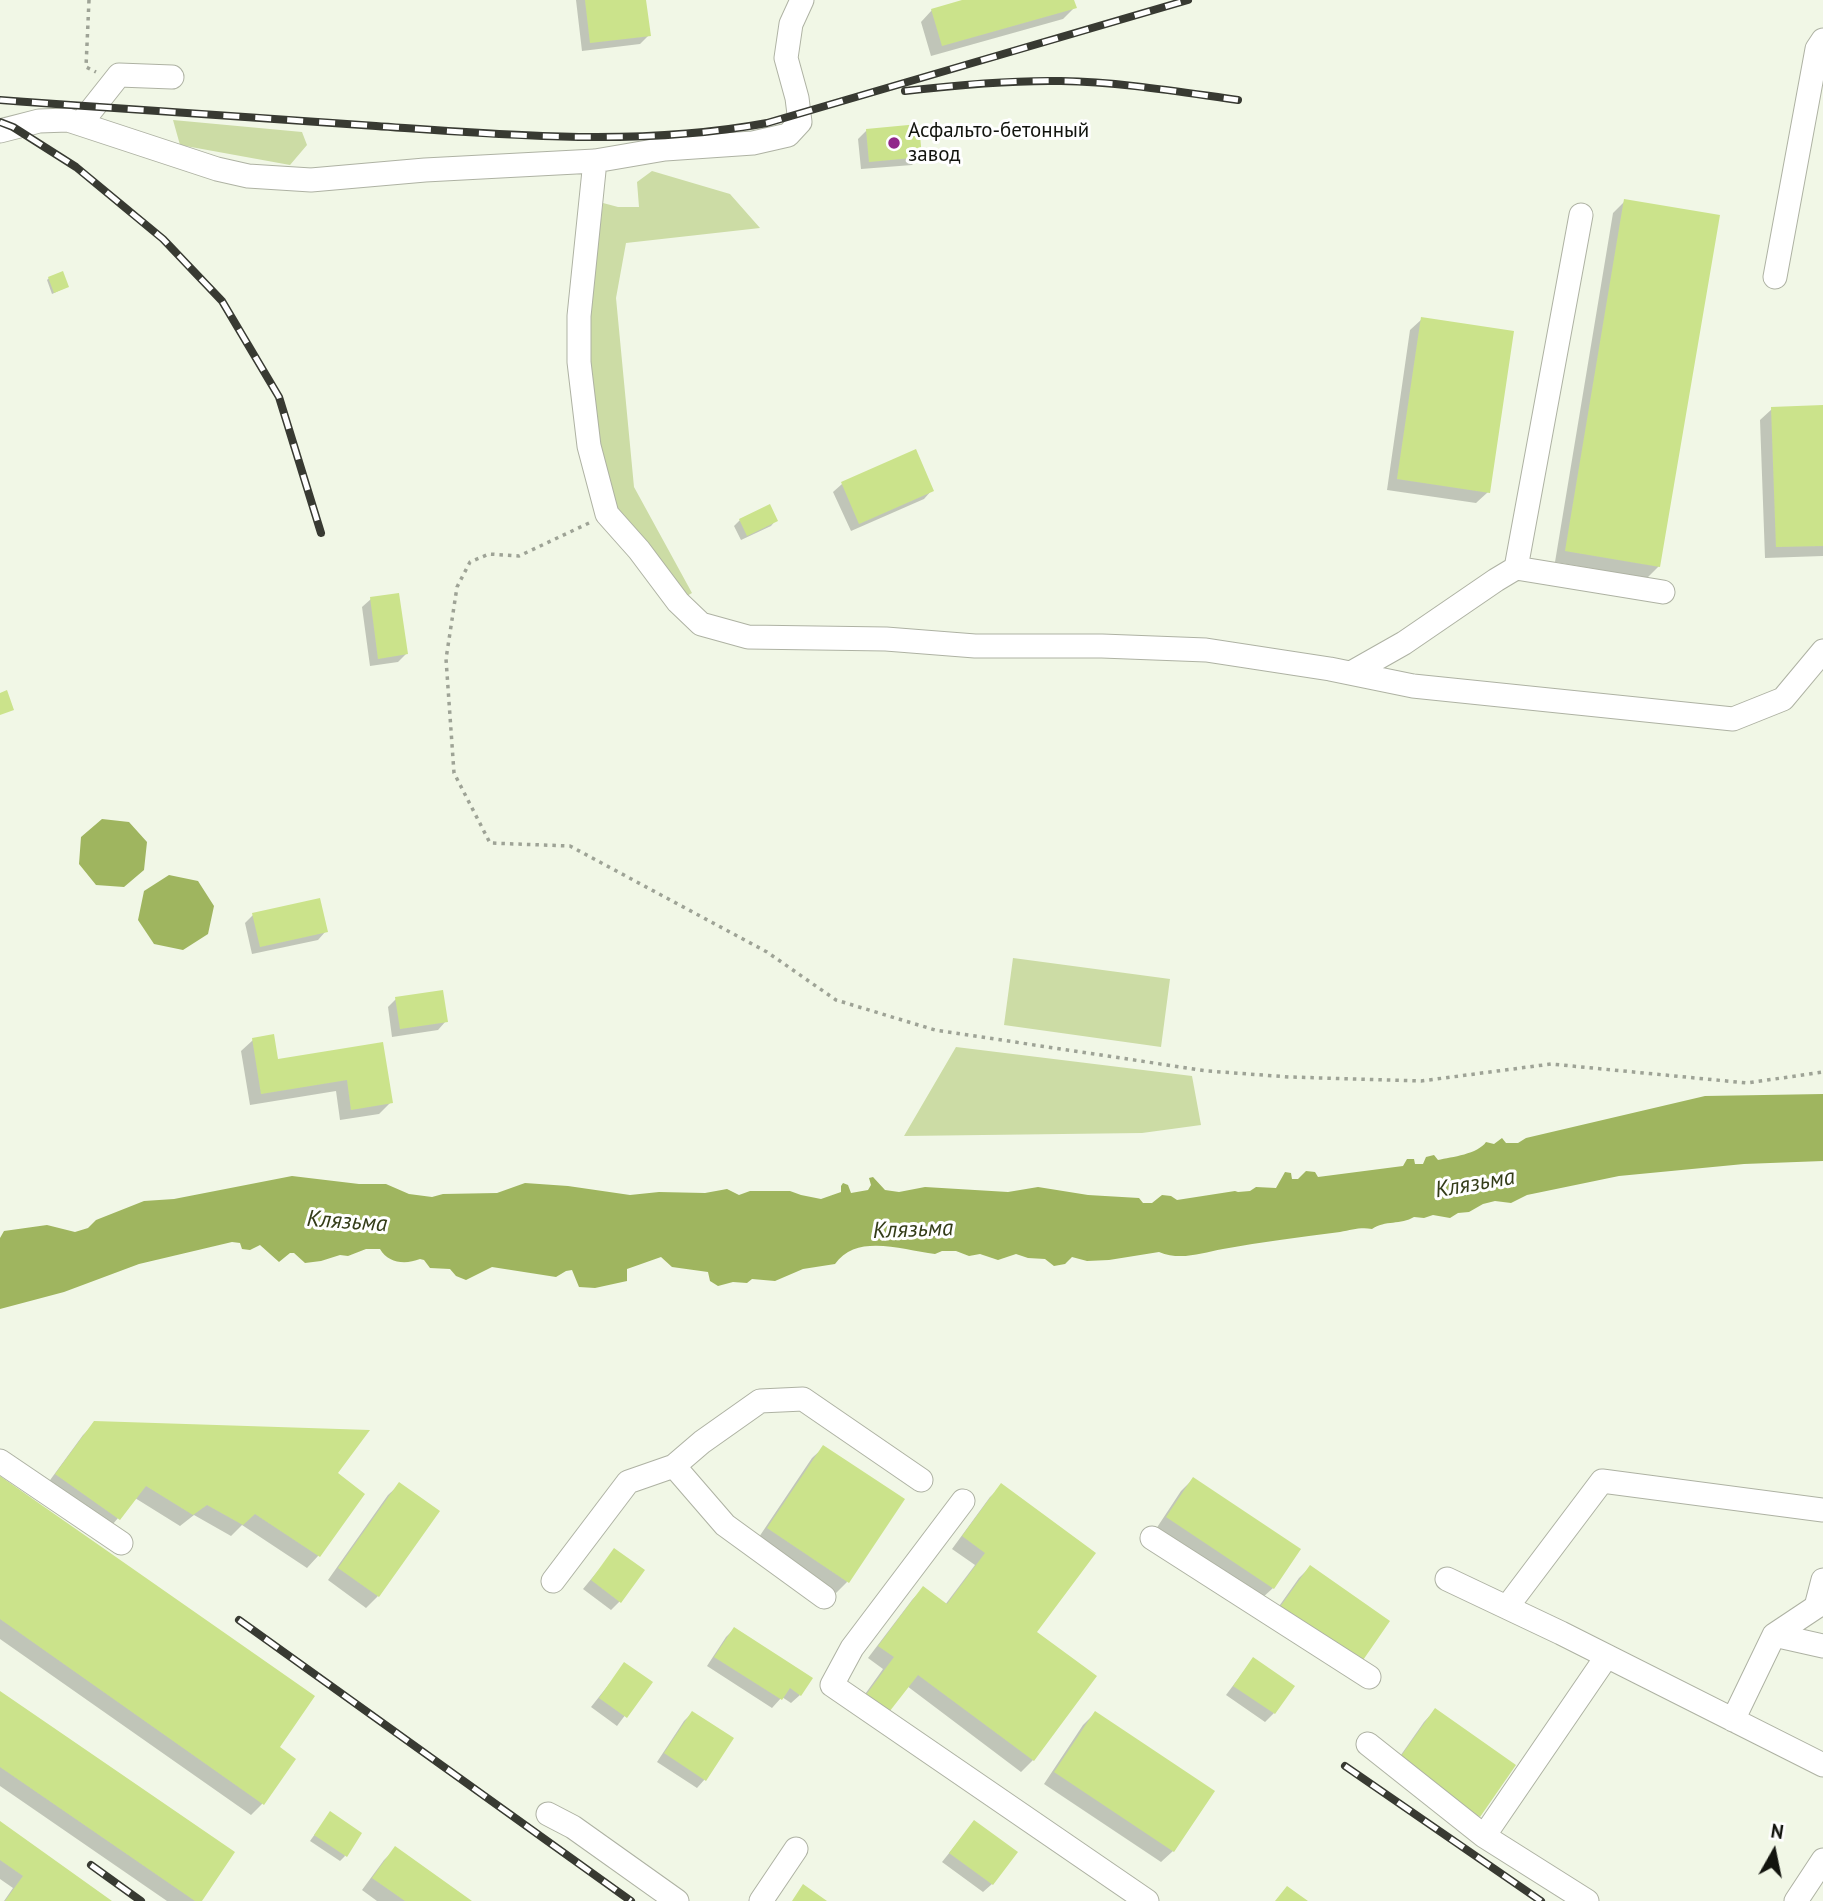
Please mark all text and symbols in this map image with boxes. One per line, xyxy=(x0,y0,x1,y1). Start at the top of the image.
place label: Асфальто-бетонный завод xyxy=(908,118,1089,168)
marker: Асфальто-бетонный завод xyxy=(886,135,902,151)
water label: Клязьма xyxy=(1433,1163,1517,1205)
water label: Клязьма xyxy=(306,1205,388,1239)
water label: Клязьма xyxy=(872,1215,954,1245)
north arrow xyxy=(1739,1817,1809,1887)
text: N xyxy=(1769,1818,1785,1844)

